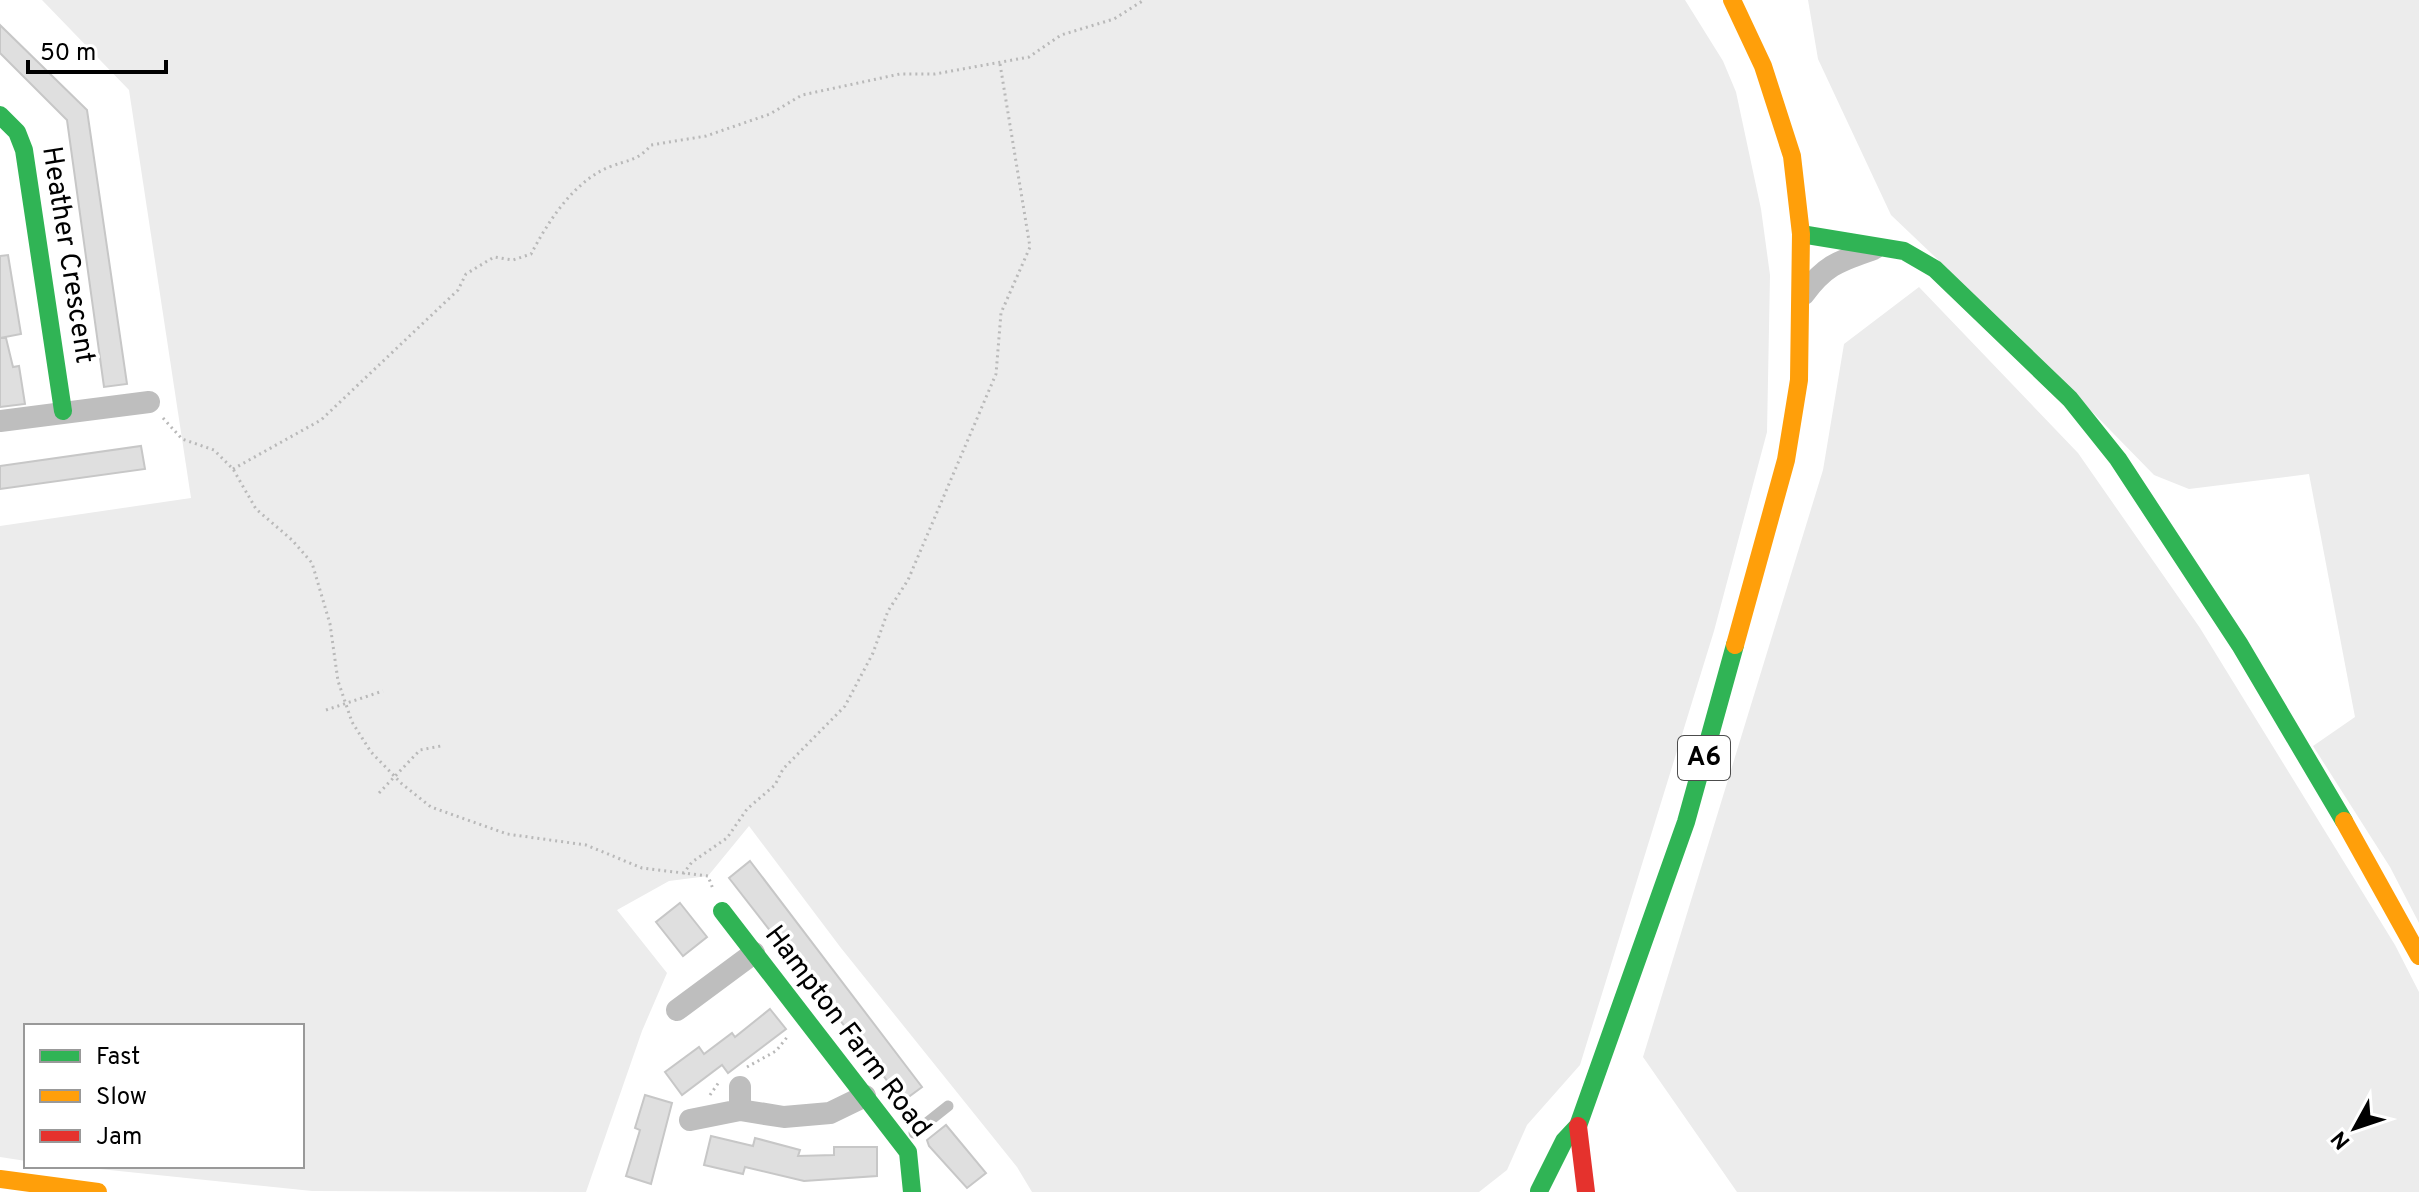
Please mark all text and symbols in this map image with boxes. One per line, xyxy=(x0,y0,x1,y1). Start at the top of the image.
scale bar xyxy=(28,24,166,74)
text: 50 m xyxy=(40,39,96,69)
street label: Heather Crescent xyxy=(32,144,102,366)
road number: A6 xyxy=(1678,736,1730,780)
street label: Hampton Farm Road xyxy=(756,919,938,1145)
legend xyxy=(24,1024,304,1168)
text: Fast xyxy=(96,1043,140,1073)
text: Slow xyxy=(96,1083,147,1113)
north arrow xyxy=(2315,1088,2395,1168)
text: Jam xyxy=(96,1123,142,1153)
text: N xyxy=(2326,1125,2357,1154)

